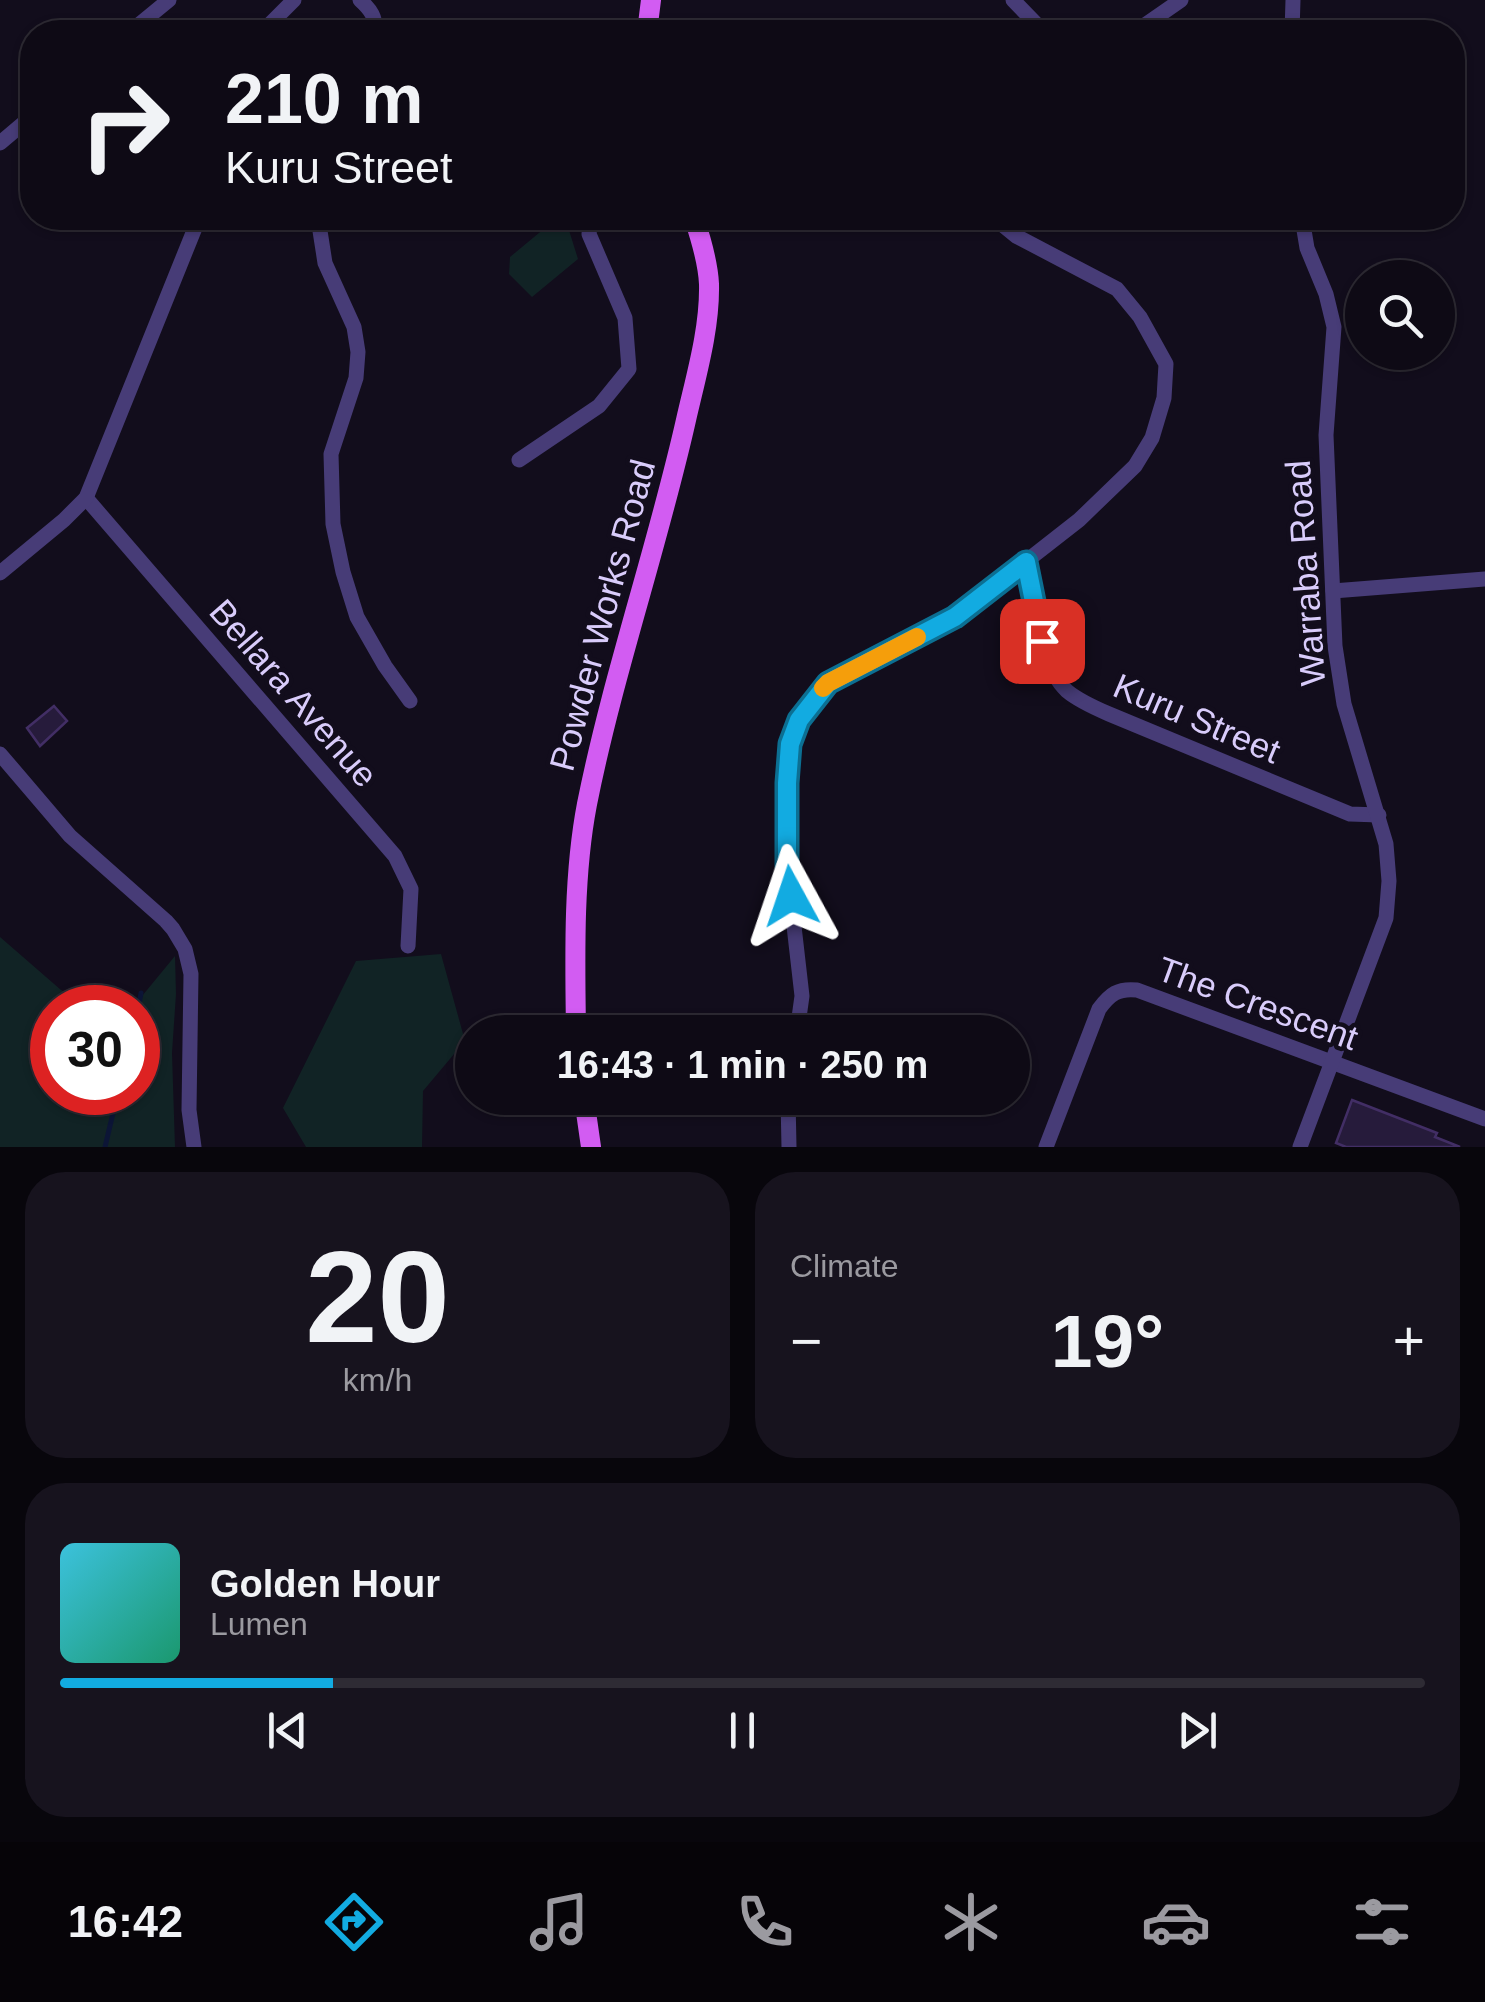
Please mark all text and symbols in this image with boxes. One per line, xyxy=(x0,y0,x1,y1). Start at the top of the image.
icon: right xyxy=(60,60,190,190)
text: 210 m xyxy=(225,60,423,138)
text: Kuru Street xyxy=(225,142,453,193)
map controls xyxy=(1345,260,1455,370)
button: search xyxy=(1345,260,1455,370)
street label: Powder Works Road xyxy=(542,455,662,775)
street label: Warraba Road xyxy=(1278,459,1332,687)
street label: Bellara Avenue xyxy=(202,592,386,794)
pin xyxy=(1000,599,1085,684)
icon: arrive xyxy=(1015,614,1070,669)
street label: Kuru Street xyxy=(1108,665,1286,771)
position arrow xyxy=(739,844,843,948)
street label: The Crescent xyxy=(1153,949,1364,1057)
speed limit sign: 30 xyxy=(30,985,160,1115)
text: 16:43 · 1 min · 250 m xyxy=(557,1044,928,1086)
text: 20 xyxy=(305,1224,450,1370)
text: Climate xyxy=(790,1248,898,1284)
text: 19° xyxy=(1051,1299,1164,1383)
text: − xyxy=(790,1310,822,1372)
text: + xyxy=(1393,1310,1425,1372)
text: km/h xyxy=(343,1362,412,1398)
text: Golden Hour xyxy=(210,1563,440,1605)
text: Lumen xyxy=(210,1606,308,1642)
icon: previous xyxy=(260,1703,315,1758)
icon: pause xyxy=(715,1703,770,1758)
icon: next xyxy=(1170,1703,1225,1758)
icon: directions xyxy=(319,1887,389,1957)
icon: music xyxy=(524,1887,594,1957)
icon: phone xyxy=(730,1887,800,1957)
icon: climate xyxy=(936,1887,1006,1957)
icon: car xyxy=(1141,1887,1211,1957)
icon: filters xyxy=(1347,1887,1417,1957)
text: 16:42 xyxy=(68,1896,183,1947)

